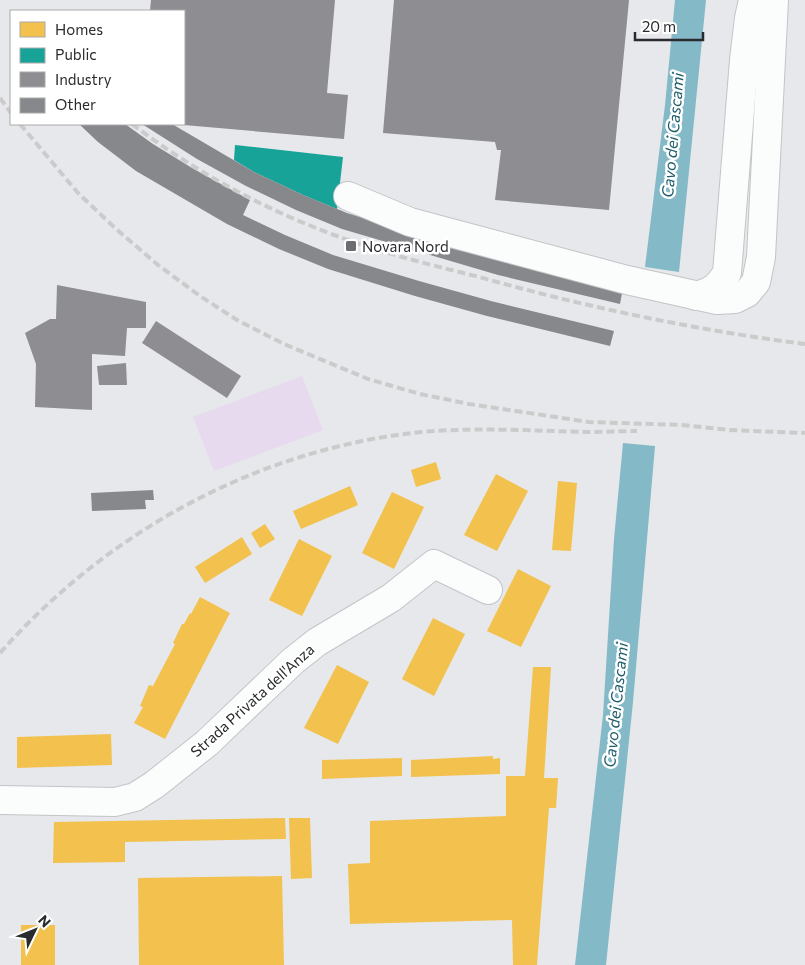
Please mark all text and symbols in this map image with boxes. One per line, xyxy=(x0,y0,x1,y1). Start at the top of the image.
legend xyxy=(10,10,185,125)
scale bar xyxy=(635,10,702,42)
text: 20 m xyxy=(642,17,676,35)
text: Homes xyxy=(55,20,103,38)
text: Public xyxy=(55,45,97,63)
text: Industry xyxy=(55,70,112,88)
water label: Cavo dei Cascami xyxy=(657,71,687,198)
text: Other xyxy=(55,95,96,113)
place label: Novara Nord xyxy=(362,237,449,255)
marker: Novara Nord xyxy=(344,239,358,253)
street label: Strada Privata dell'Anza xyxy=(187,640,317,760)
water label: Cavo dei Cascami xyxy=(599,641,631,768)
north arrow xyxy=(10,905,60,955)
text: N xyxy=(35,911,55,930)

